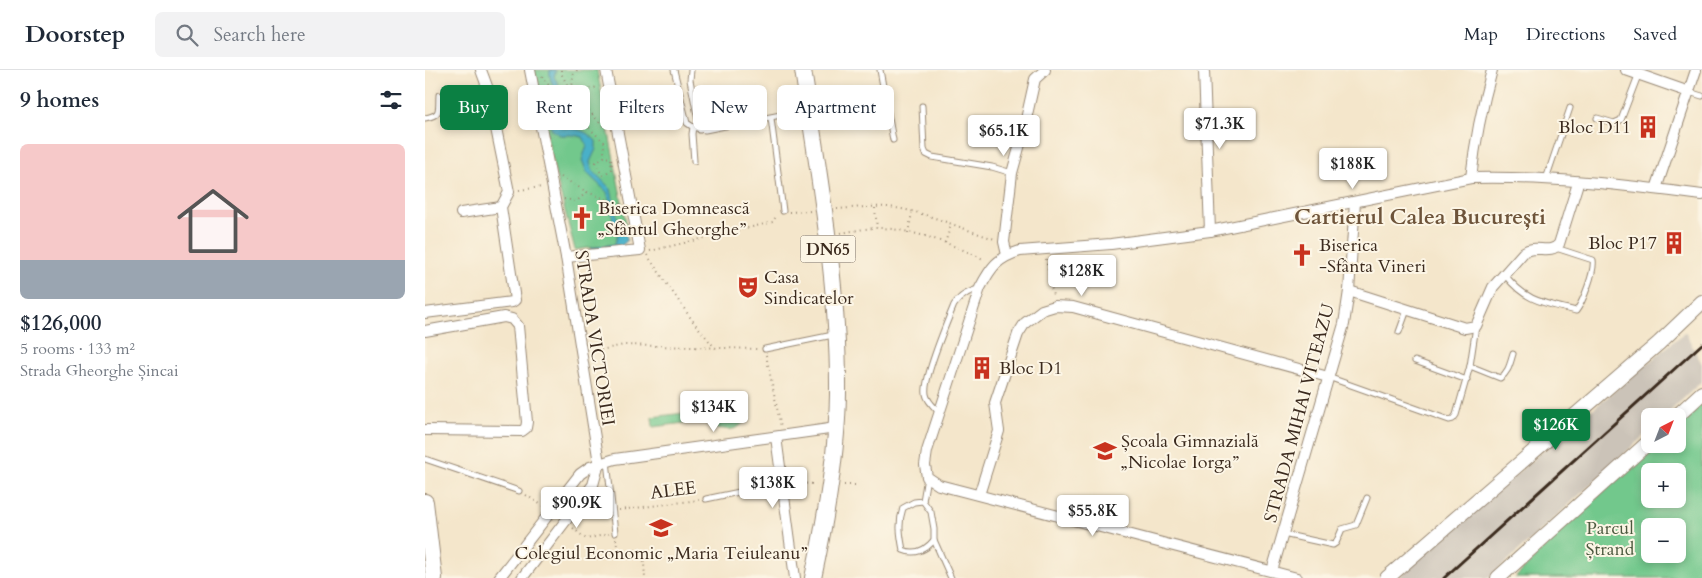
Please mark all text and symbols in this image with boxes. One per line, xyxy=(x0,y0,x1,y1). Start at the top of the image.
search box xyxy=(155,12,505,57)
text: Doorstep xyxy=(25,18,125,51)
icon: search xyxy=(173,21,201,49)
text: Search here xyxy=(213,22,306,48)
text: Map xyxy=(1464,22,1498,47)
text: Directions xyxy=(1526,22,1605,47)
text: Saved xyxy=(1633,22,1677,47)
chip: Buy xyxy=(440,85,508,130)
chip: Rent xyxy=(518,85,590,130)
chip: Filters xyxy=(600,85,683,130)
chip: New xyxy=(693,85,767,130)
chip: Apartment xyxy=(777,85,894,130)
text: 9 homes xyxy=(20,86,99,115)
icon: filters xyxy=(377,86,405,114)
pin: $71.3K xyxy=(1179,108,1261,150)
text: $71.3K xyxy=(1195,113,1245,135)
pin: $65.1K xyxy=(963,114,1045,157)
building icon: Bloc D11 xyxy=(1635,114,1661,140)
place label: Bloc D11 xyxy=(1558,115,1631,140)
text: $65.1K xyxy=(979,120,1029,142)
pin: $188K xyxy=(1318,148,1388,190)
text: $188K xyxy=(1330,153,1376,175)
icon: home xyxy=(168,176,258,266)
place label: Biserica Domnească „Sfântul Gheorghe” xyxy=(598,196,750,242)
district label: Cartierul Calea București xyxy=(1294,202,1546,232)
church icon: Biserica Domnească „Sfântul Gheorghe” xyxy=(569,205,595,231)
building icon: Bloc P17 xyxy=(1661,230,1687,256)
place label: Bloc P17 xyxy=(1588,231,1657,256)
place label: Biserica -Sfânta Vineri xyxy=(1319,233,1426,279)
road number: DN65 xyxy=(801,235,855,262)
church icon: Biserica -Sfânta Vineri xyxy=(1289,242,1315,268)
street label: STRADA VICTORIEI xyxy=(568,248,621,428)
pin: $128K xyxy=(1047,254,1117,297)
text: $128K xyxy=(1059,260,1105,282)
place label: Casa Sindicatelor xyxy=(764,265,854,311)
theatre icon: Casa Sindicatelor xyxy=(735,274,761,300)
street label: STRADA MIHAI VITEAZU xyxy=(1258,301,1341,525)
text: $126,000 xyxy=(20,309,101,338)
text: 5 rooms · 133 m² xyxy=(20,338,135,360)
building icon: Bloc D1 xyxy=(969,355,995,381)
place label: Bloc D1 xyxy=(999,356,1062,381)
text: Strada Gheorghe Șincai xyxy=(20,360,178,382)
pin: $134K xyxy=(679,390,749,433)
text: $134K xyxy=(691,396,737,418)
pin: $126K xyxy=(1521,408,1591,451)
north arrow xyxy=(1641,408,1686,452)
map controls xyxy=(1641,408,1686,563)
text: $126K xyxy=(1533,414,1579,436)
place label: Școala Gimnazială „Nicolae Iorga” xyxy=(1121,429,1259,475)
school or university icon: Școala Gimnazială „Nicolae Iorga” xyxy=(1092,438,1118,464)
button: + xyxy=(1641,463,1686,508)
pin: $138K xyxy=(738,466,808,509)
text: $138K xyxy=(750,472,796,494)
street label: ALEE xyxy=(649,475,697,506)
pin: $90.9K xyxy=(536,486,618,529)
text: $90.9K xyxy=(552,492,602,514)
pin: $55.8K xyxy=(1052,494,1134,537)
text: $55.8K xyxy=(1068,500,1118,522)
school or university icon: Colegiul Economic „Maria Teiuleanu” xyxy=(648,515,674,541)
park label: Parcul Ștrand xyxy=(1586,516,1635,562)
button: − xyxy=(1641,518,1686,563)
place label: Colegiul Economic „Maria Teiuleanu” xyxy=(515,541,807,566)

